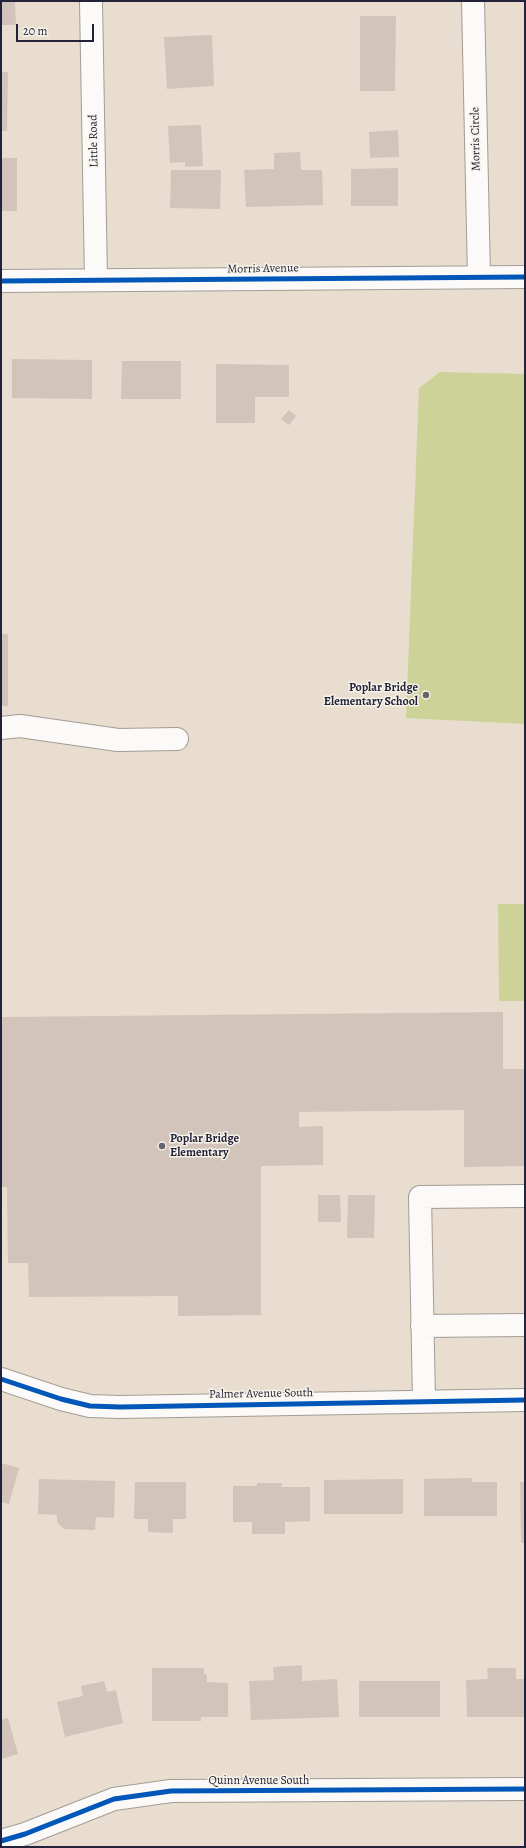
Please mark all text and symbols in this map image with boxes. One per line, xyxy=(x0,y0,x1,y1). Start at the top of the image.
scale bar xyxy=(18,16,96,42)
text: 20 m xyxy=(23,23,47,39)
street label: Morris Circle xyxy=(468,107,484,171)
street label: Little Road xyxy=(86,114,102,168)
street label: Morris Avenue xyxy=(227,261,299,277)
place label: Poplar Bridge Elementary School xyxy=(324,681,418,709)
marker: Poplar Bridge Elementary School xyxy=(421,690,431,700)
place label: Poplar Bridge Elementary xyxy=(170,1132,239,1160)
marker: Poplar Bridge Elementary xyxy=(157,1141,167,1151)
street label: Palmer Avenue South xyxy=(209,1386,313,1402)
street label: Quinn Avenue South xyxy=(209,1774,309,1788)

